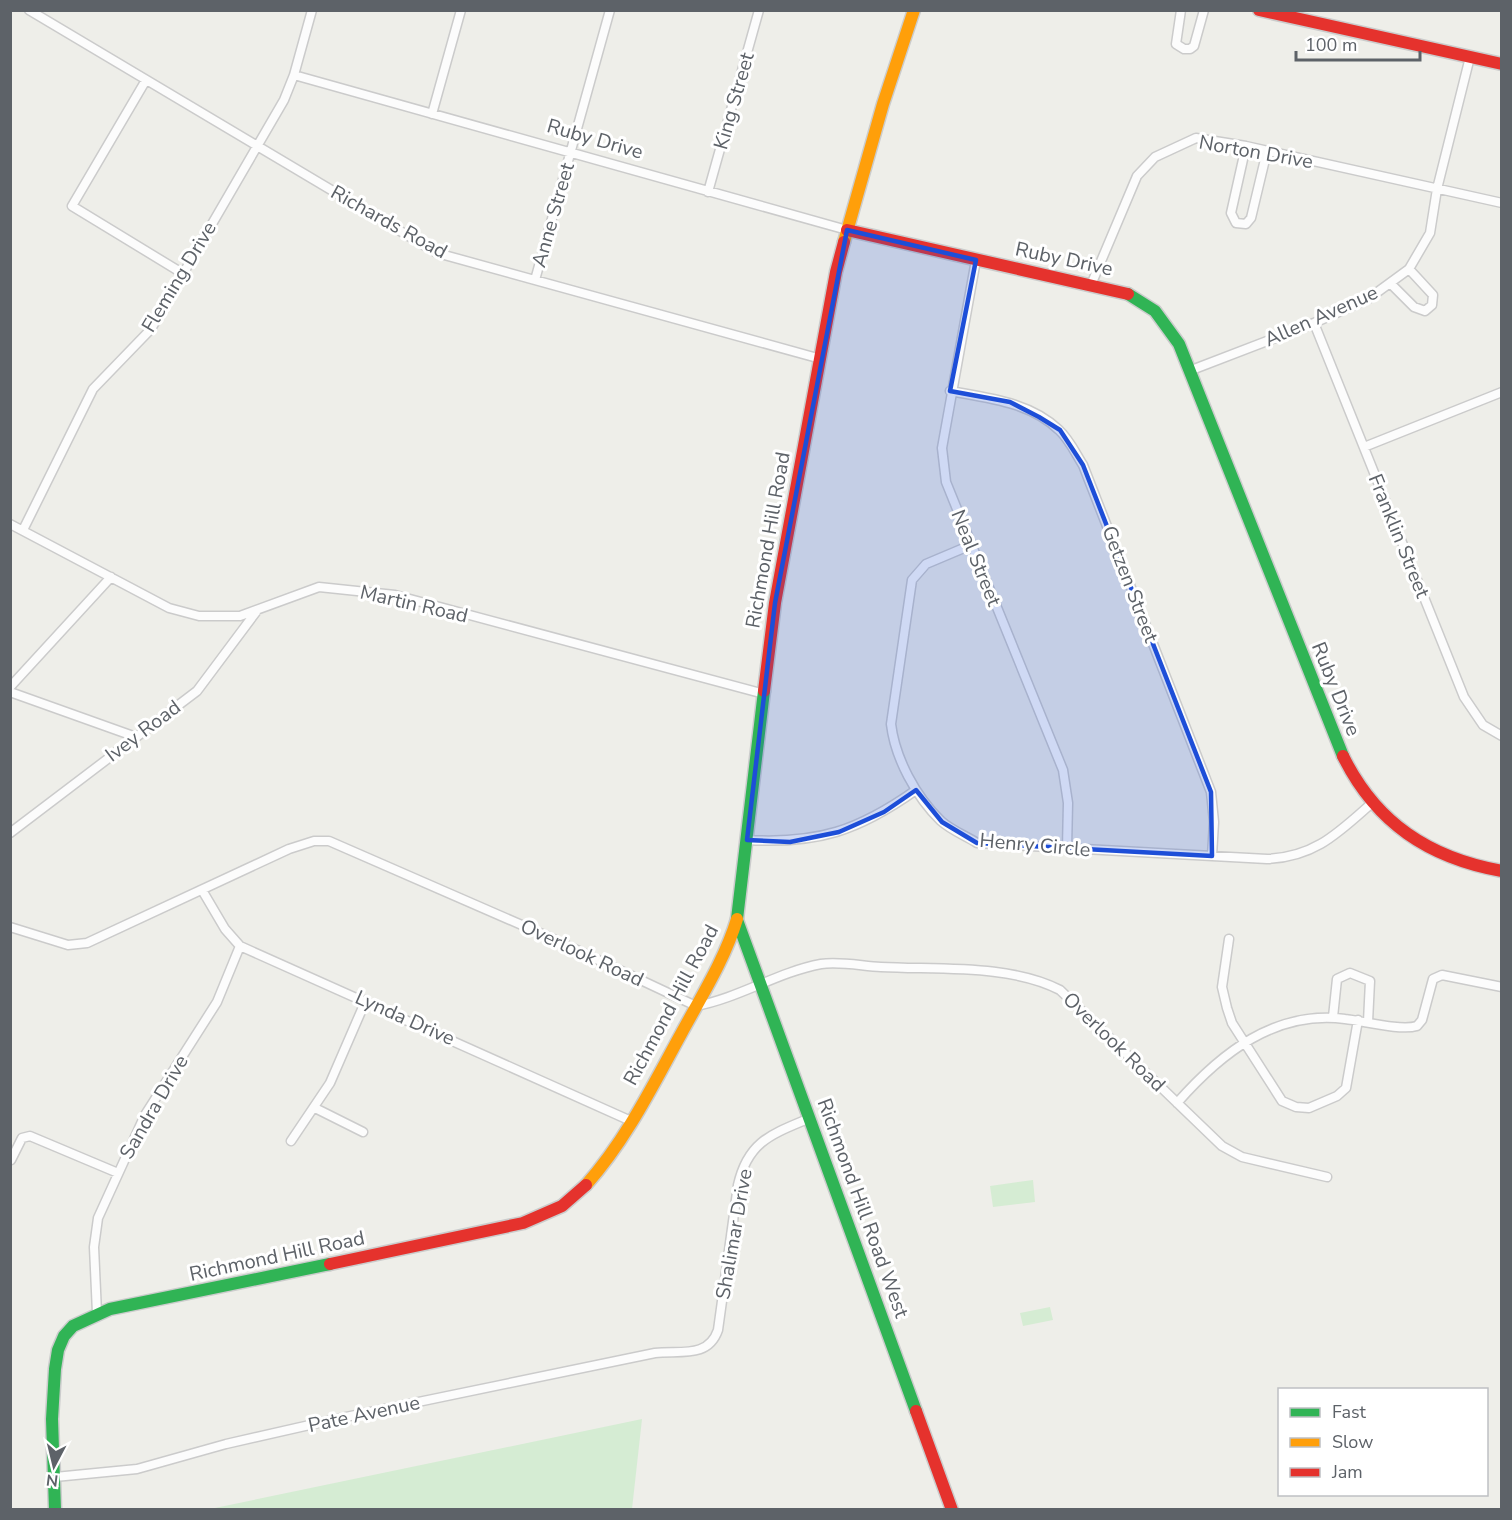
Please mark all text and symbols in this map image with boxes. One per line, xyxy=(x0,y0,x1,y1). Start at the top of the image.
scale bar xyxy=(1296,24,1420,62)
text: 100 m xyxy=(1305,33,1357,57)
street label: King Street xyxy=(707,48,761,153)
street label: Ruby Drive xyxy=(544,112,646,166)
street label: Norton Drive xyxy=(1197,129,1315,175)
street label: Anne Street xyxy=(525,159,581,270)
street label: Richards Road xyxy=(326,179,452,265)
street label: Fleming Drive xyxy=(135,217,223,337)
street label: Ruby Drive xyxy=(1013,236,1115,282)
street label: Allen Avenue xyxy=(1260,279,1382,353)
street label: Richmond Hill Road xyxy=(739,450,797,630)
street label: Franklin Street xyxy=(1362,470,1437,603)
street label: Neal Street xyxy=(944,506,1008,611)
street label: Getzen Street xyxy=(1095,522,1165,647)
street label: Martin Road xyxy=(357,578,471,630)
street label: Ruby Drive xyxy=(1305,638,1367,740)
street label: Ivey Road xyxy=(100,694,186,768)
street label: Henry Circle xyxy=(978,827,1092,863)
street label: Overlook Road xyxy=(516,913,648,993)
street label: Richmond Hill Road xyxy=(617,920,725,1090)
street label: Lynda Drive xyxy=(351,984,459,1052)
street label: Overlook Road xyxy=(1057,986,1171,1098)
street label: Sandra Drive xyxy=(113,1050,195,1164)
street label: Richmond Hill Road West xyxy=(811,1095,916,1322)
street label: Shalimar Drive xyxy=(709,1167,759,1301)
street label: Richmond Hill Road xyxy=(187,1224,367,1288)
legend xyxy=(1278,1388,1488,1496)
street label: Pate Avenue xyxy=(306,1389,422,1439)
text: Fast xyxy=(1332,1400,1367,1424)
text: Slow xyxy=(1332,1430,1373,1454)
north arrow xyxy=(24,1436,84,1496)
text: Jam xyxy=(1331,1460,1363,1484)
text: N xyxy=(45,1468,60,1492)

